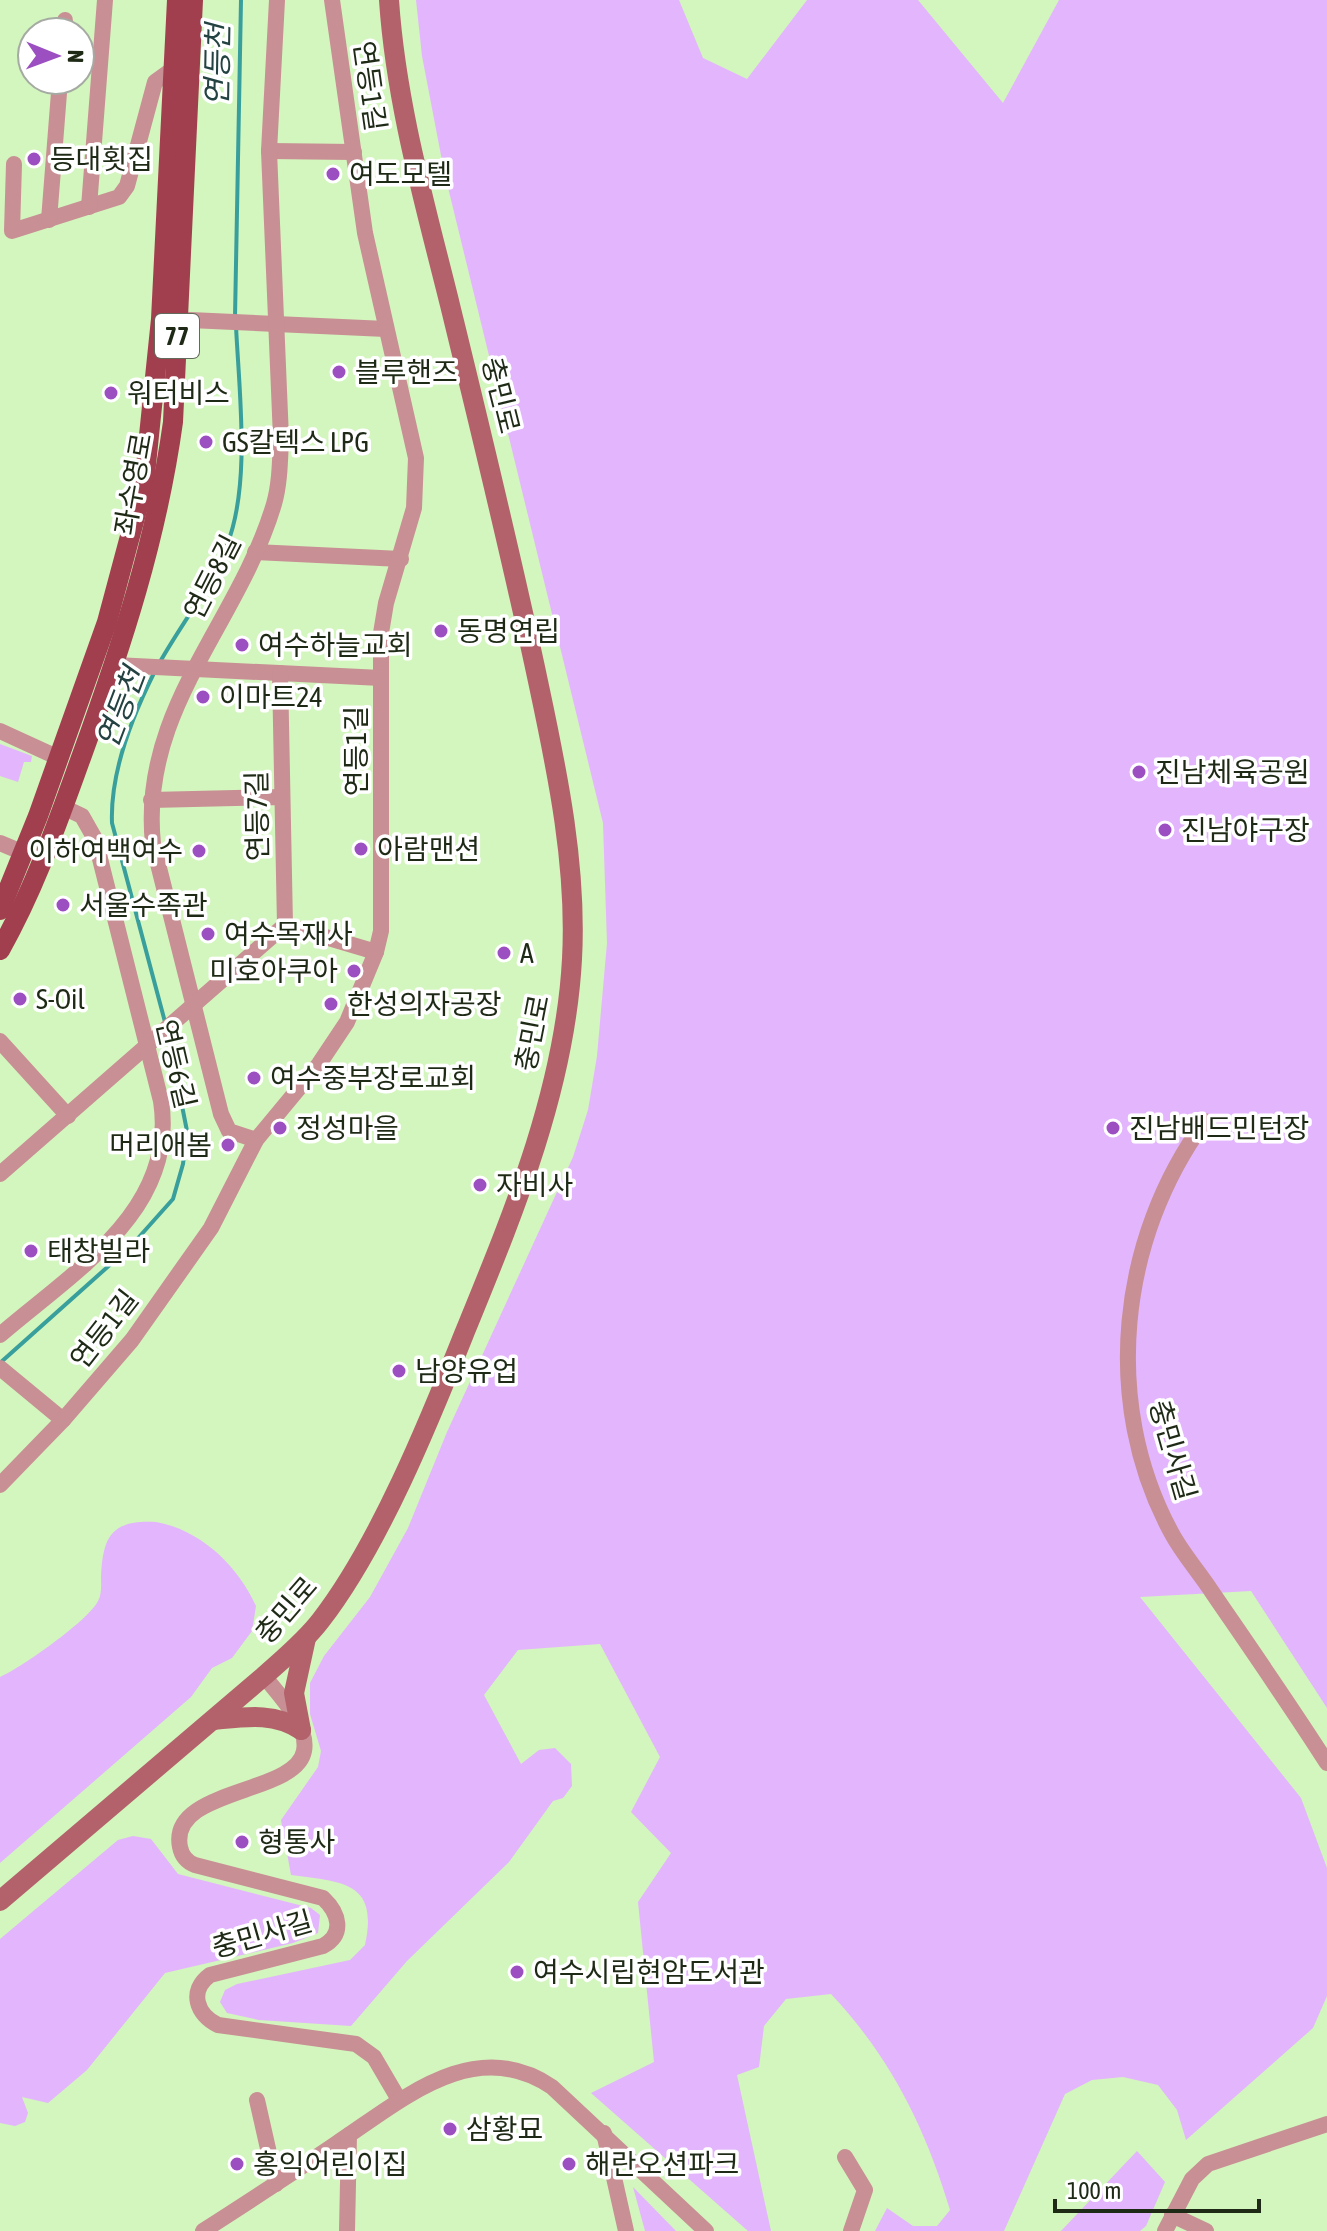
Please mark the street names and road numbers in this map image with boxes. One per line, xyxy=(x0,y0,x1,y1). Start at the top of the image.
street label: 연등1길 xyxy=(348,39,392,133)
road number: 77 xyxy=(155,314,199,358)
street label: 충민로 xyxy=(476,354,526,436)
street label: 좌수영로 xyxy=(108,430,158,538)
street label: 연등8길 xyxy=(177,529,247,625)
street label: 연등1길 xyxy=(340,706,372,796)
street label: 연등7길 xyxy=(240,771,274,861)
street label: 충민로 xyxy=(509,992,555,1074)
street label: 연등6길 xyxy=(150,1016,202,1112)
street label: 연등1길 xyxy=(64,1284,144,1374)
street label: 충민사길 xyxy=(1143,1396,1203,1504)
street label: 충민로 xyxy=(249,1570,323,1650)
street label: 충민사길 xyxy=(208,1904,316,1964)

